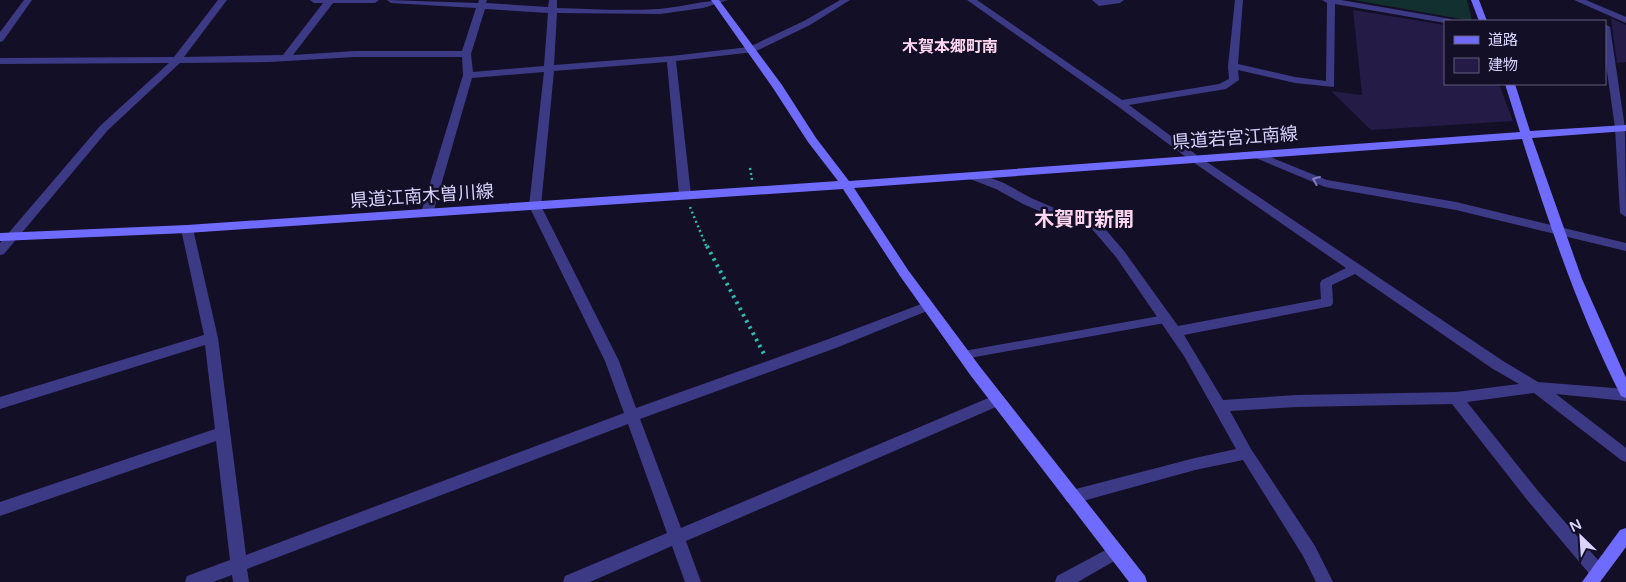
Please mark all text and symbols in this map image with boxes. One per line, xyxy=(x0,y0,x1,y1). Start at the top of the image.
legend xyxy=(1444,20,1606,85)
text: 道路 xyxy=(1488,31,1518,49)
district label: 木賀本郷町南 xyxy=(902,37,998,57)
text: 建物 xyxy=(1488,56,1518,74)
street label: 県道若宮江南線 xyxy=(1171,123,1299,153)
one-way arrow xyxy=(1312,176,1321,186)
street label: 県道江南木曽川線 xyxy=(349,180,495,212)
district label: 木賀町新開 xyxy=(1034,208,1134,232)
north arrow xyxy=(1556,512,1606,562)
text: N xyxy=(1567,516,1584,536)

